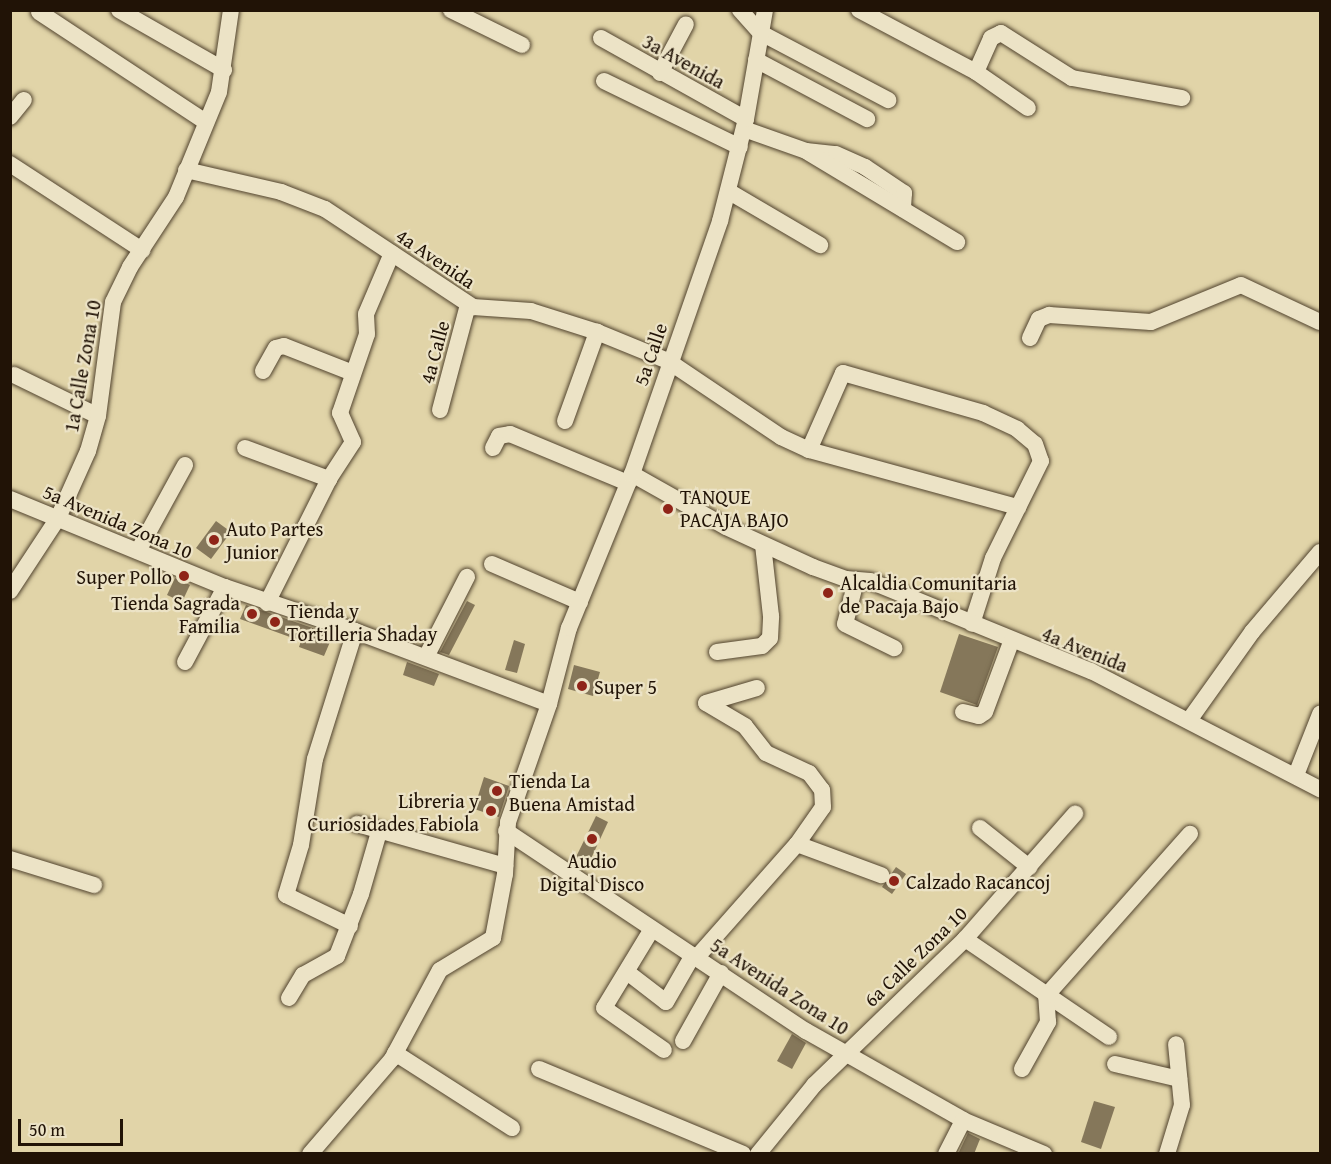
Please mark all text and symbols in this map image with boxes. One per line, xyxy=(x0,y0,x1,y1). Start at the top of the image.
street label: 3a Avenida xyxy=(639,29,729,93)
street label: 4a Avenida xyxy=(392,223,480,293)
street label: 1a Calle Zona 10 xyxy=(59,298,105,434)
street label: 4a Calle xyxy=(414,318,454,386)
street label: 5a Calle xyxy=(628,320,672,388)
street label: 5a Avenida Zona 10 xyxy=(40,479,196,563)
place label: TANQUE PACAJA BAJO xyxy=(680,485,789,532)
marker: TANQUE PACAJA BAJO xyxy=(661,502,675,516)
place label: Auto Partes Junior xyxy=(226,516,323,563)
marker: Auto Partes Junior xyxy=(207,533,221,547)
place label: Super Pollo xyxy=(76,564,172,588)
marker: Super Pollo xyxy=(177,569,191,583)
place label: Alcaldia Comunitaria de Pacaja Bajo xyxy=(840,570,1017,617)
marker: Alcaldia Comunitaria de Pacaja Bajo xyxy=(821,586,835,600)
place label: Tienda Sagrada Familia xyxy=(111,590,240,637)
place label: Tienda y Tortilleria Shaday xyxy=(287,598,437,645)
marker: Tienda Sagrada Familia xyxy=(245,607,259,621)
marker: Tienda y Tortilleria Shaday xyxy=(268,615,282,629)
street label: 4a Avenida xyxy=(1039,621,1131,677)
place label: Super 5 xyxy=(594,674,657,698)
marker: Super 5 xyxy=(575,679,589,693)
place label: Tienda La Buena Amistad xyxy=(509,768,635,815)
marker: Tienda La Buena Amistad xyxy=(490,784,504,798)
place label: Libreria y Curiosidades Fabiola xyxy=(307,788,479,835)
marker: Libreria y Curiosidades Fabiola xyxy=(484,804,498,818)
marker: Audio Digital Disco xyxy=(585,832,599,846)
place label: Audio Digital Disco xyxy=(540,849,644,896)
place label: Calzado Racancoj xyxy=(906,869,1050,893)
marker: Calzado Racancoj xyxy=(887,874,901,888)
street label: 6a Calle Zona 10 xyxy=(858,901,972,1011)
street label: 5a Avenida Zona 10 xyxy=(706,932,854,1040)
scale bar xyxy=(21,1107,126,1145)
text: 50 m xyxy=(29,1116,65,1143)

